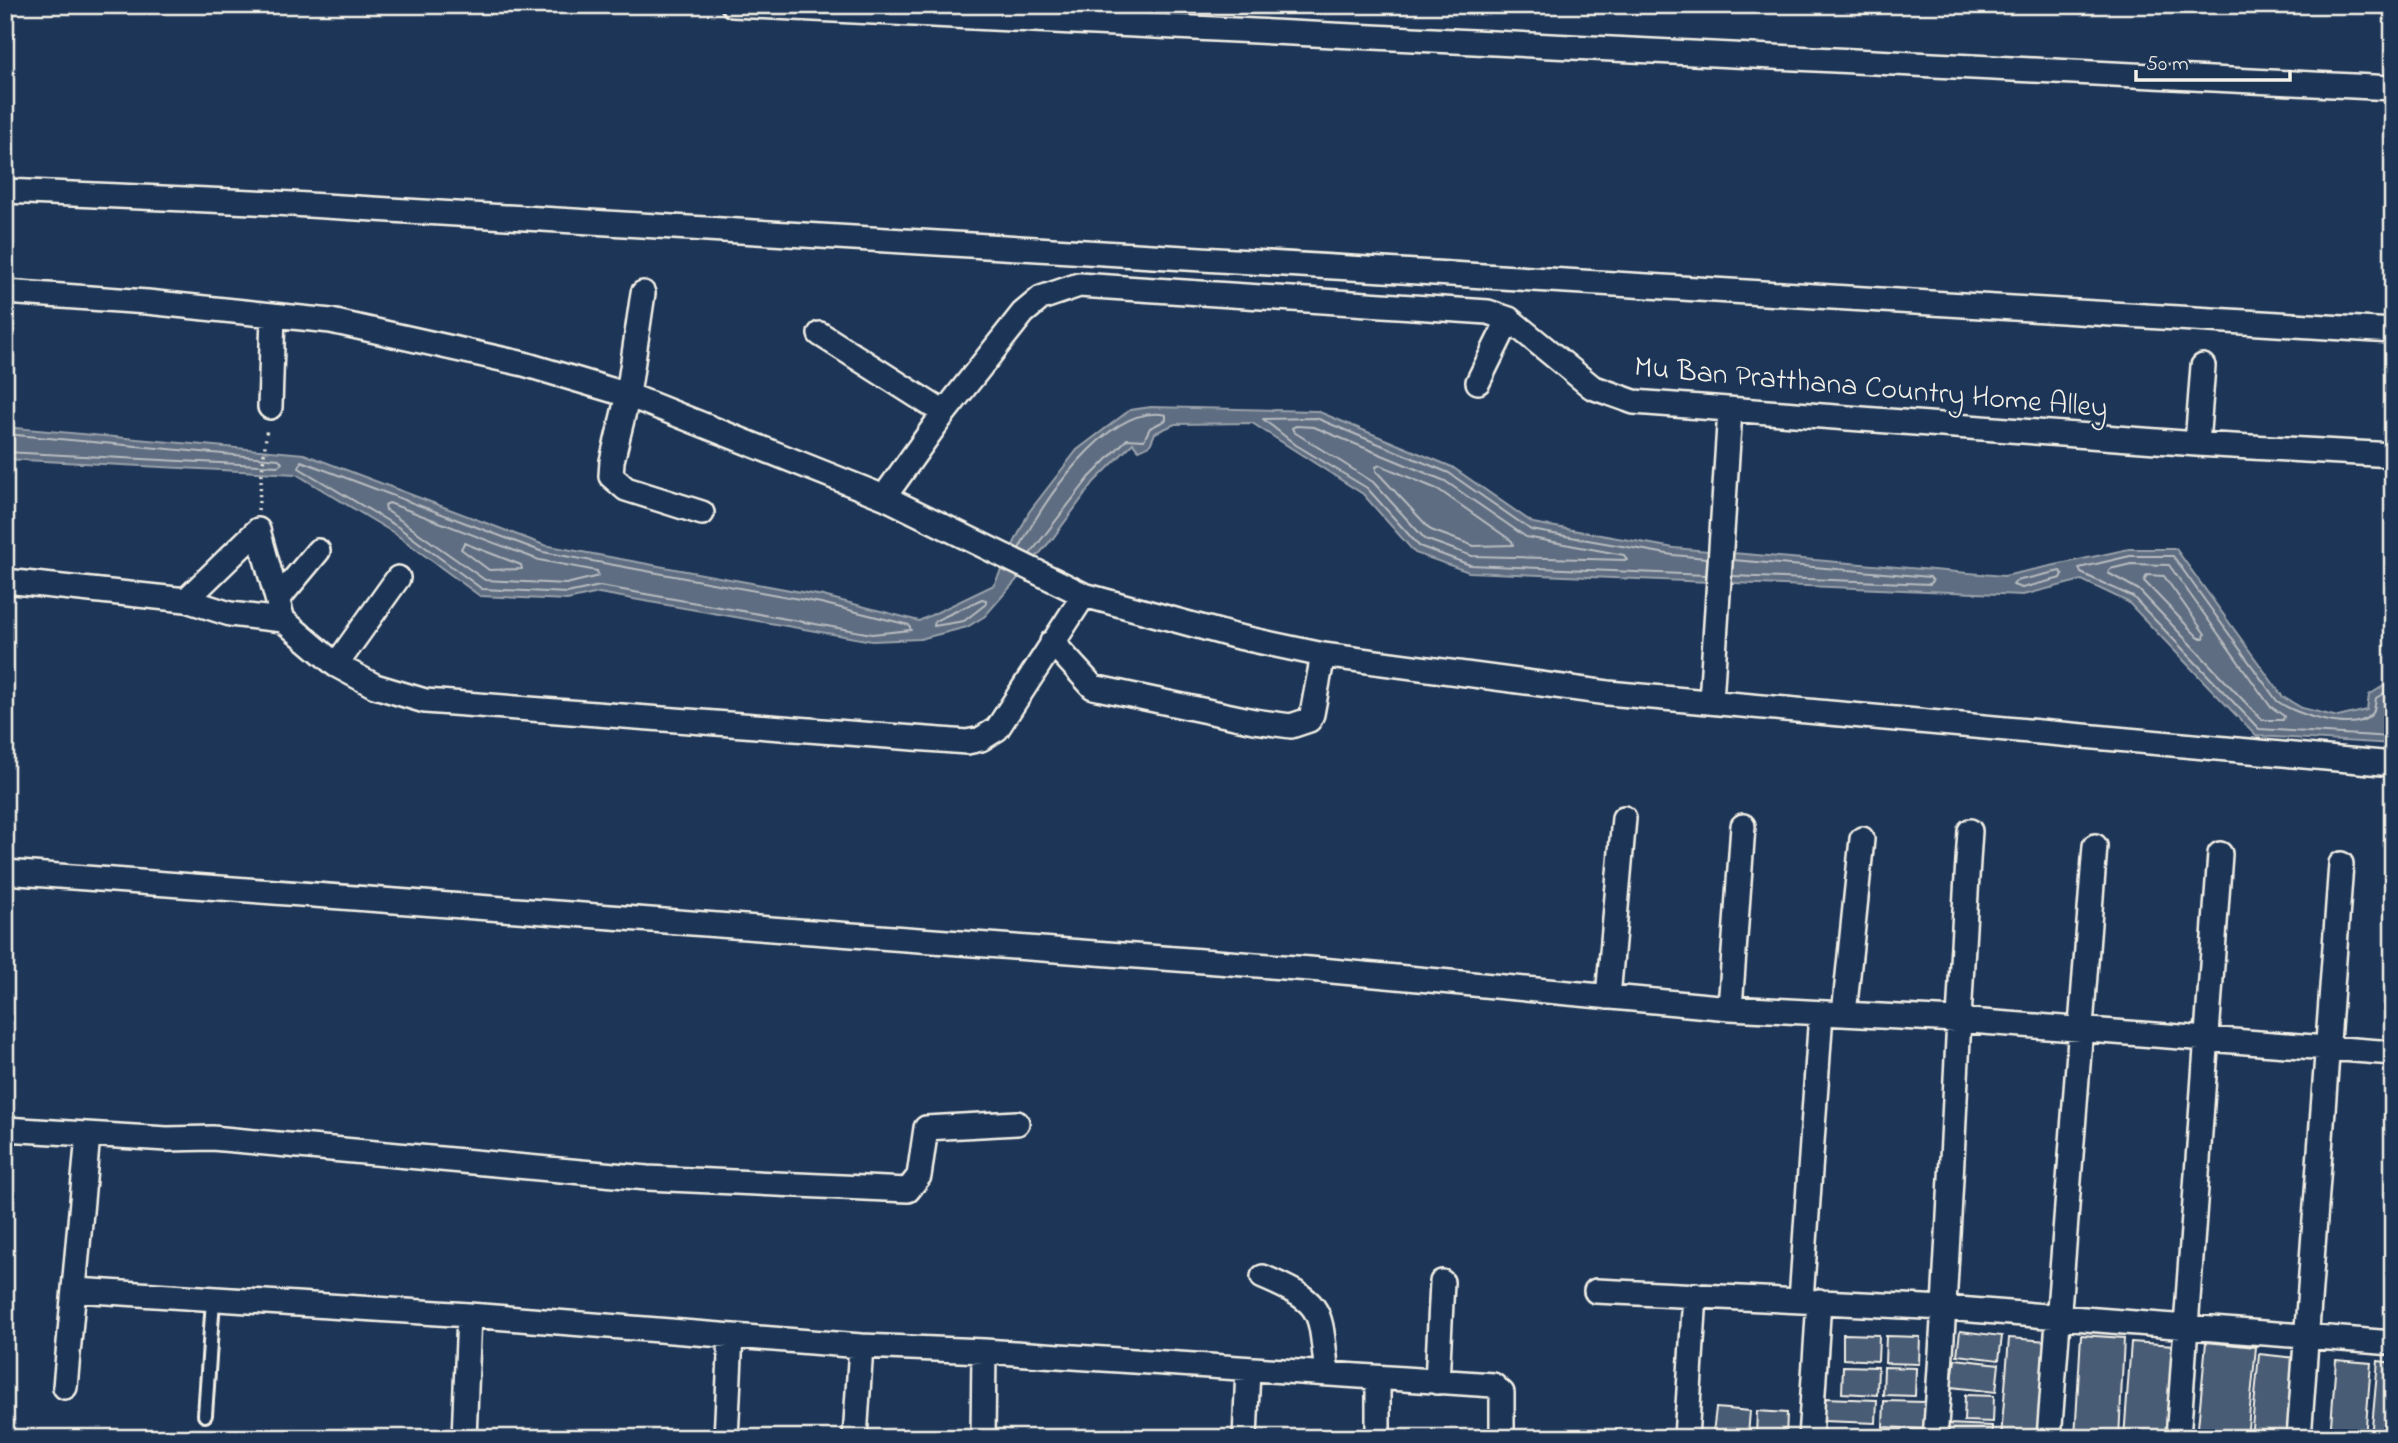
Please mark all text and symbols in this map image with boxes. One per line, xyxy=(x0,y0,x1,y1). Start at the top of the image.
scale bar xyxy=(2136,38,2290,82)
text: 50 m xyxy=(2146,50,2189,80)
street label: Mu Ban Pratthana Country Home Alley xyxy=(1632,346,2109,432)

